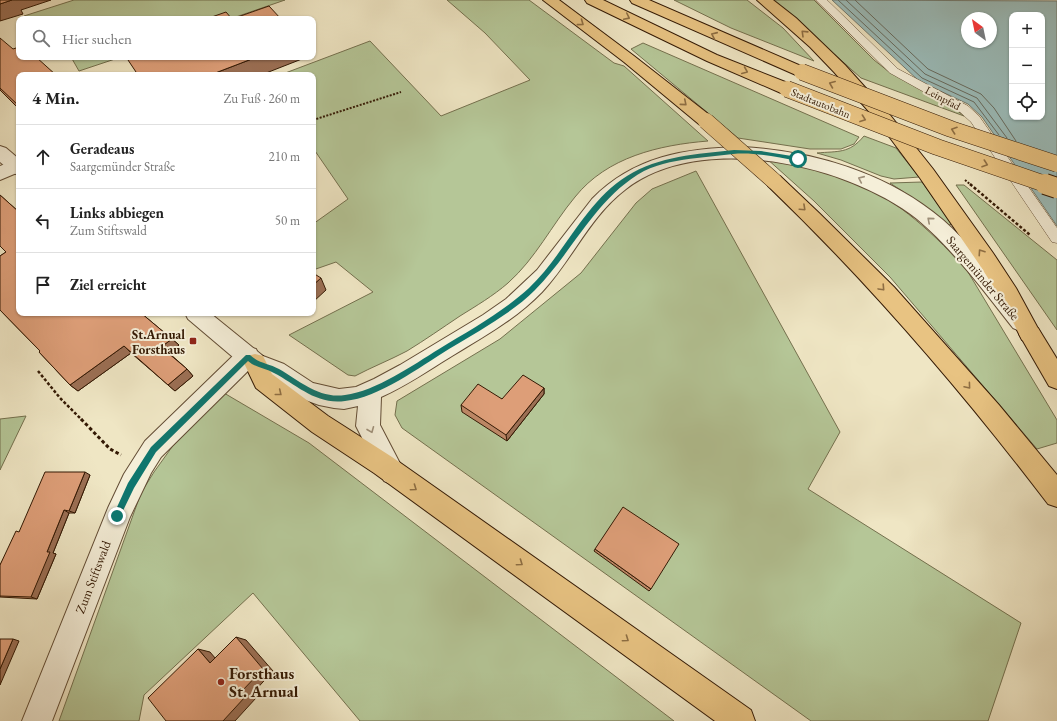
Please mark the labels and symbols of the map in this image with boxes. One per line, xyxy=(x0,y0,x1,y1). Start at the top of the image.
one-way arrow xyxy=(622,12,630,20)
north arrow xyxy=(961,12,997,48)
one-way arrow xyxy=(577,18,584,26)
one-way arrow xyxy=(801,31,809,38)
one-way arrow xyxy=(711,32,719,40)
one-way arrow xyxy=(741,67,748,75)
one-way arrow xyxy=(828,81,835,89)
street label: Leinpfad xyxy=(923,83,963,113)
street label: Stadtautobahn xyxy=(789,85,853,121)
one-way arrow xyxy=(679,98,687,105)
one-way arrow xyxy=(859,115,866,123)
one-way arrow xyxy=(950,126,957,134)
route start xyxy=(789,150,807,168)
one-way arrow xyxy=(981,159,988,167)
one-way arrow xyxy=(857,176,864,184)
one-way arrow xyxy=(798,203,806,210)
one-way arrow xyxy=(928,218,935,225)
street label: Saargemünder Straße xyxy=(943,232,1023,324)
one-way arrow xyxy=(978,249,986,256)
one-way arrow xyxy=(877,283,885,291)
place label: St.Arnual Forsthaus xyxy=(132,326,185,358)
marker: St.Arnual Forsthaus xyxy=(188,336,198,346)
one-way arrow xyxy=(963,381,970,389)
one-way arrow xyxy=(274,388,281,395)
one-way arrow xyxy=(366,425,374,433)
one-way arrow xyxy=(410,483,417,490)
route end xyxy=(108,507,126,525)
street label: Zum Stiftswald xyxy=(71,538,115,616)
one-way arrow xyxy=(516,558,523,565)
one-way arrow xyxy=(622,634,629,641)
place label: Forsthaus St. Arnual xyxy=(229,663,299,702)
marker: Forsthaus St. Arnual xyxy=(216,677,226,687)

